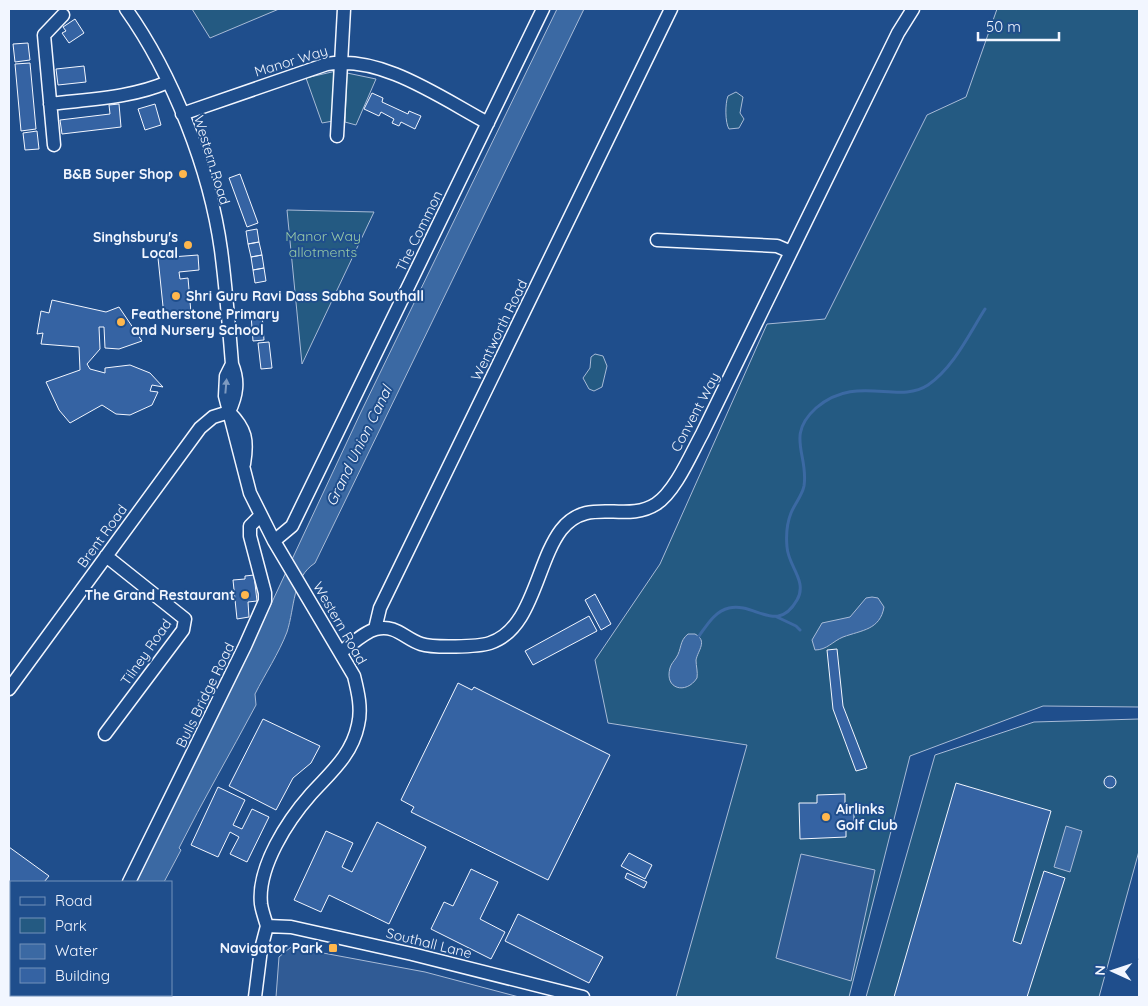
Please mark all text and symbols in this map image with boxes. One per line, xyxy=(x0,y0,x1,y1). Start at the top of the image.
scale bar xyxy=(978,10,1059,42)
text: 50 m xyxy=(986,17,1021,36)
street label: Manor Way xyxy=(252,41,330,81)
street label: Western Road xyxy=(190,113,234,207)
place label: B&B Super Shop xyxy=(63,165,173,183)
marker: B&B Super Shop xyxy=(177,168,189,180)
street label: The Common xyxy=(392,188,446,274)
park label: Manor Way allotments xyxy=(285,227,361,261)
place label: Singhsbury's Local xyxy=(93,228,178,262)
marker: Singhsbury's Local xyxy=(182,239,194,251)
street label: Wentworth Road xyxy=(467,277,531,383)
place label: Shri Guru Ravi Dass Sabha Southall xyxy=(186,287,424,305)
marker: Shri Guru Ravi Dass Sabha Southall xyxy=(170,290,182,302)
place label: Featherstone Primary and Nursery School xyxy=(131,305,280,339)
marker: Featherstone Primary and Nursery School xyxy=(115,316,127,328)
street label: Convent Way xyxy=(667,369,723,455)
one-way arrow xyxy=(222,378,230,394)
water label: Grand Union Canal xyxy=(321,381,397,509)
street label: Brent Road xyxy=(73,501,131,571)
street label: Western Road xyxy=(309,578,371,668)
place label: The Grand Restaurant xyxy=(84,586,235,604)
marker: The Grand Restaurant xyxy=(239,589,251,601)
street label: Tilney Road xyxy=(117,615,175,689)
street label: Bulls Bridge Road xyxy=(172,639,238,751)
place label: Airlinks Golf Club xyxy=(836,800,898,834)
marker: Airlinks Golf Club xyxy=(820,811,832,823)
legend xyxy=(10,881,172,996)
text: Road xyxy=(55,891,92,910)
text: Park xyxy=(55,916,87,935)
street label: Southall Lane xyxy=(384,924,474,962)
place label: Navigator Park xyxy=(220,939,323,957)
text: Water xyxy=(55,941,98,960)
marker: Navigator Park xyxy=(327,942,339,954)
north arrow xyxy=(1088,946,1138,996)
text: N xyxy=(1091,965,1109,976)
text: Building xyxy=(55,966,110,985)

